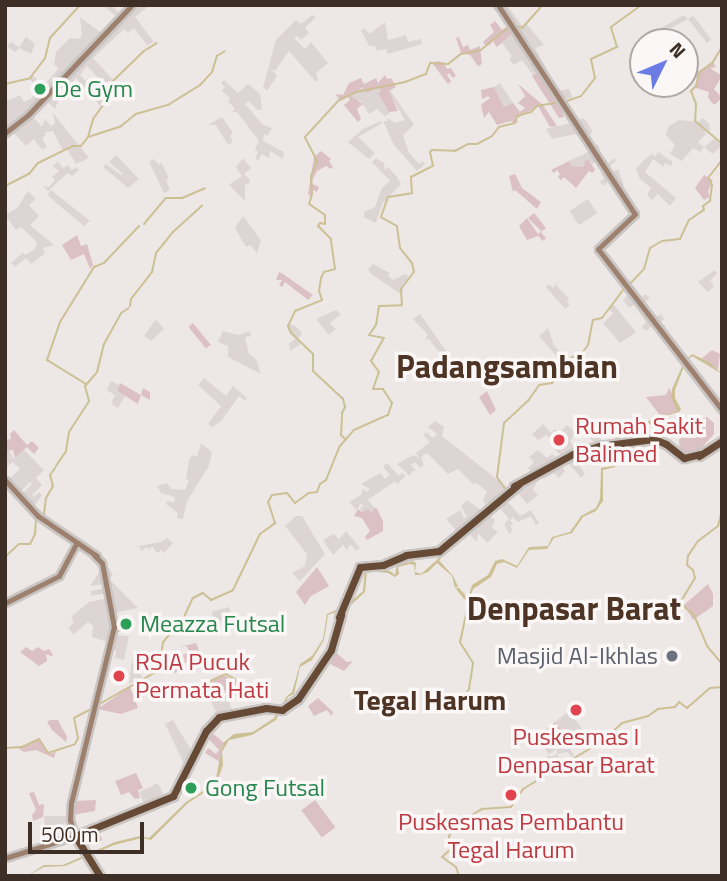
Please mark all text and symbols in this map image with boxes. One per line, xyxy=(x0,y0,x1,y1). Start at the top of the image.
north arrow xyxy=(629,28,699,98)
text: N xyxy=(663,35,693,64)
place label: De Gym xyxy=(54,75,133,103)
marker: De Gym xyxy=(32,81,48,97)
district label: Padangsambian xyxy=(396,347,618,385)
place label: Rumah Sakit Balimed xyxy=(575,412,703,468)
marker: Rumah Sakit Balimed xyxy=(549,430,569,450)
district label: Denpasar Barat xyxy=(467,589,681,627)
place label: Meazza Futsal xyxy=(140,610,285,638)
marker: Meazza Futsal xyxy=(118,616,134,632)
place label: Masjid Al-Ikhlas xyxy=(497,642,658,670)
place label: RSIA Pucuk Permata Hati xyxy=(135,648,269,704)
marker: Masjid Al-Ikhlas xyxy=(664,648,680,664)
marker: RSIA Pucuk Permata Hati xyxy=(109,666,129,686)
district label: Tegal Harum xyxy=(354,683,506,717)
marker: Puskesmas I Denpasar Barat xyxy=(566,700,586,720)
place label: Puskesmas I Denpasar Barat xyxy=(497,723,655,779)
place label: Gong Futsal xyxy=(205,774,325,802)
marker: Gong Futsal xyxy=(183,780,199,796)
marker: Puskesmas Pembantu Tegal Harum xyxy=(501,785,521,805)
scale bar xyxy=(32,808,147,852)
place label: Puskesmas Pembantu Tegal Harum xyxy=(398,808,624,864)
text: 500 m xyxy=(41,818,98,850)

